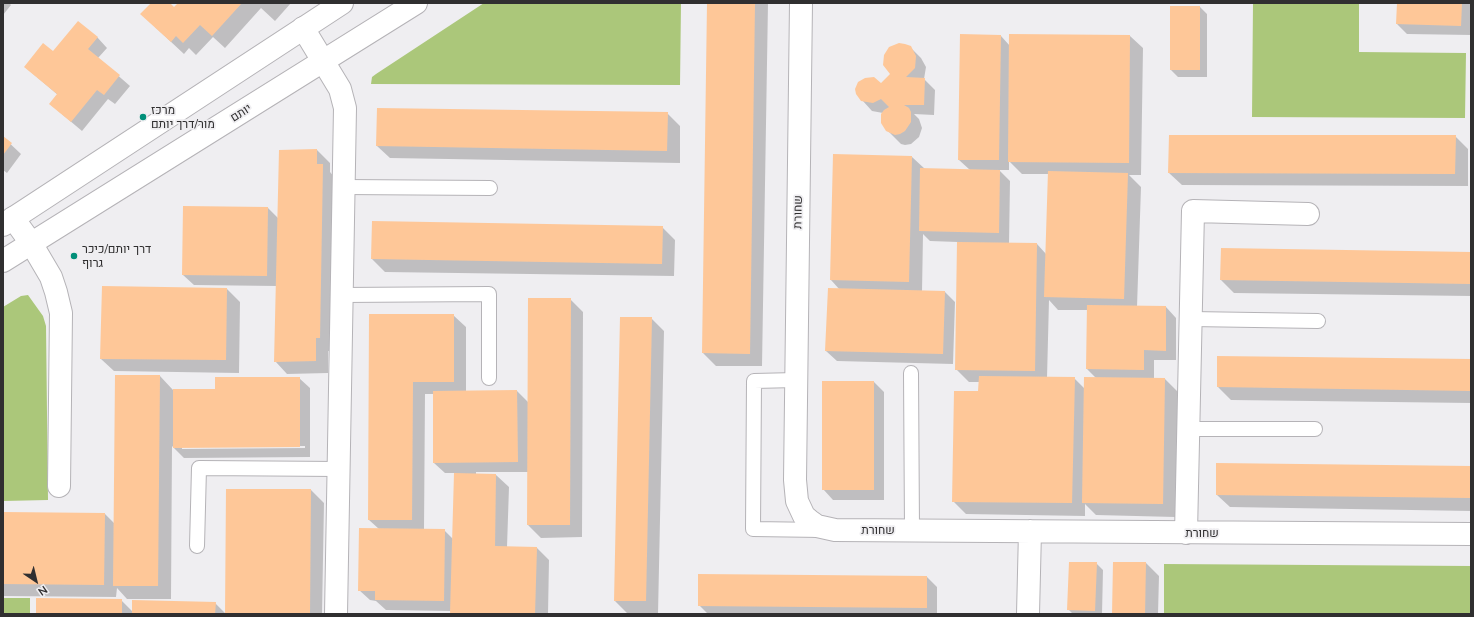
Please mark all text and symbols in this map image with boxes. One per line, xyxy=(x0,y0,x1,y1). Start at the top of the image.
street label: יותם xyxy=(228,101,254,125)
place label: מרכז מור/דרך יותם xyxy=(151,103,215,131)
marker: מרכז מור/דרך יותם xyxy=(138,112,148,122)
street label: שחורת xyxy=(791,195,805,229)
place label: דרך יותם/כיכר גרוף xyxy=(82,242,151,270)
marker: דרך יותם/כיכר גרוף xyxy=(69,251,79,261)
street label: שחורת xyxy=(861,523,895,537)
street label: שחורת xyxy=(1185,526,1219,540)
north arrow xyxy=(16,561,56,601)
text: N xyxy=(35,583,50,599)

